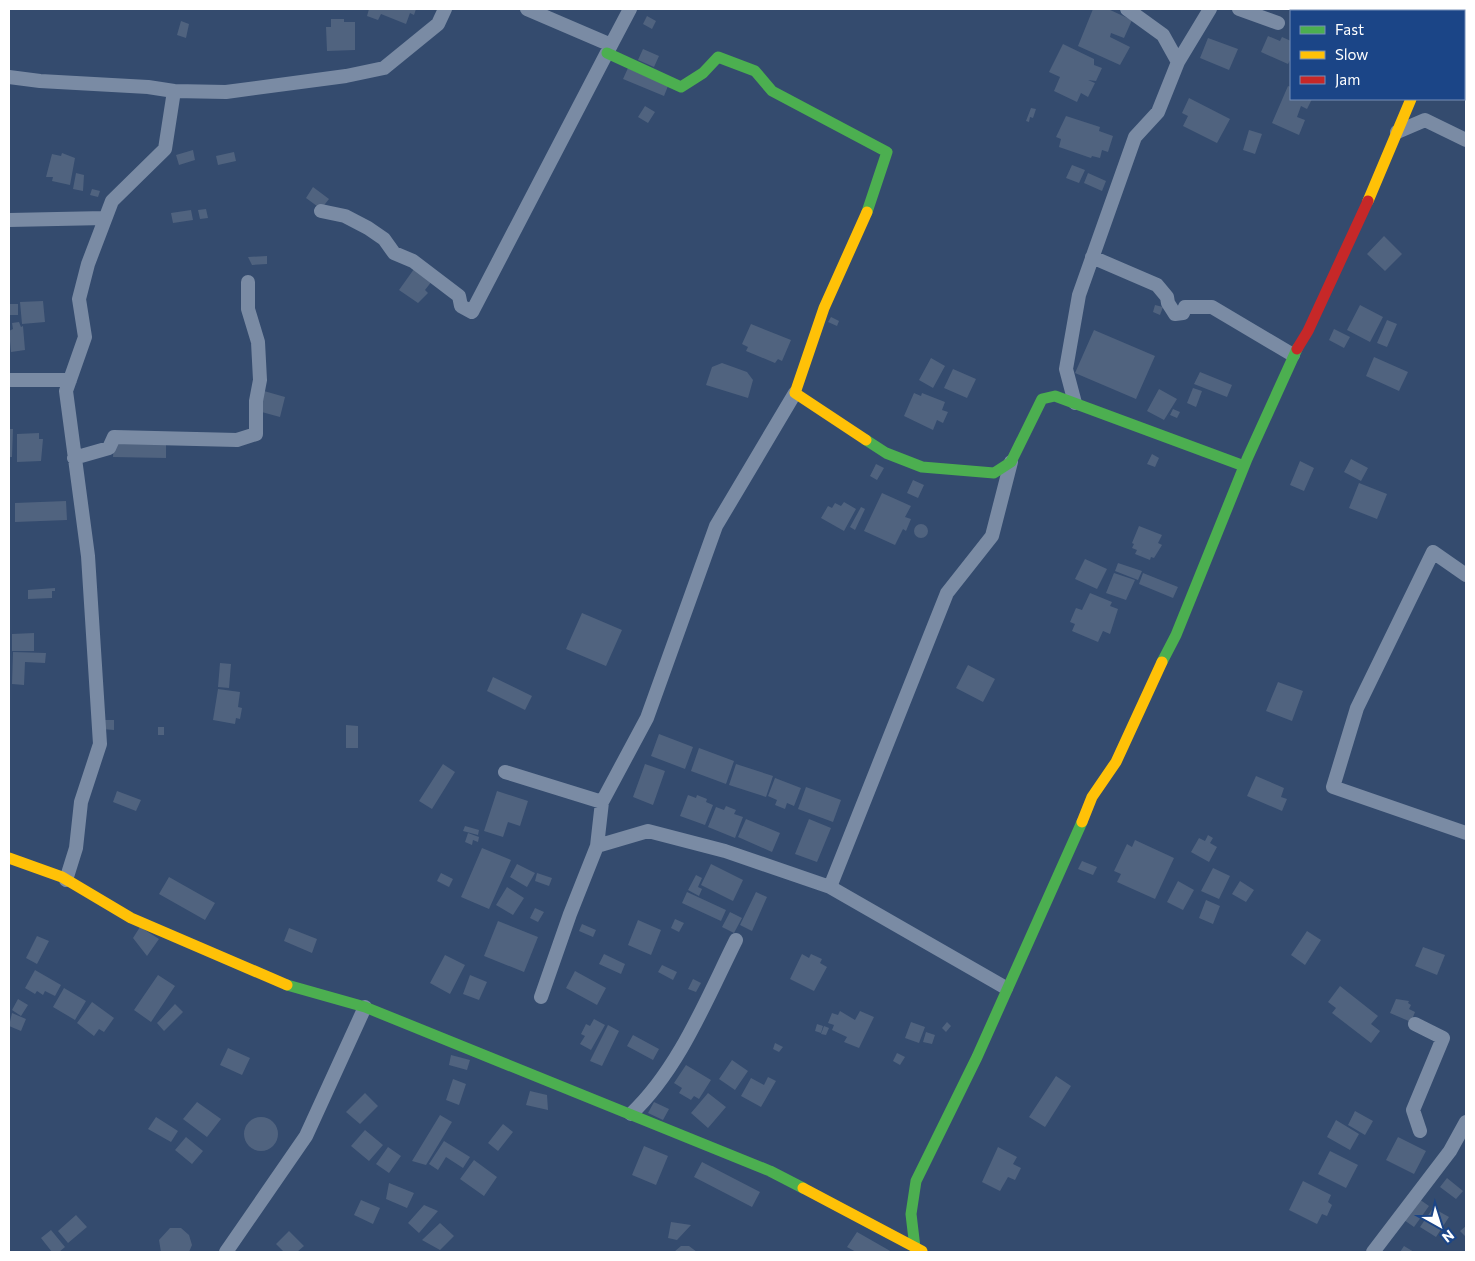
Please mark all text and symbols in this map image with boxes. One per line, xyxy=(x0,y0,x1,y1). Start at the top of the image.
legend xyxy=(1290,10,1465,100)
text: Fast xyxy=(1335,20,1364,38)
text: Slow xyxy=(1335,45,1368,63)
text: Jam xyxy=(1335,70,1360,88)
north arrow xyxy=(1415,1201,1465,1251)
text: N xyxy=(1439,1227,1458,1246)

